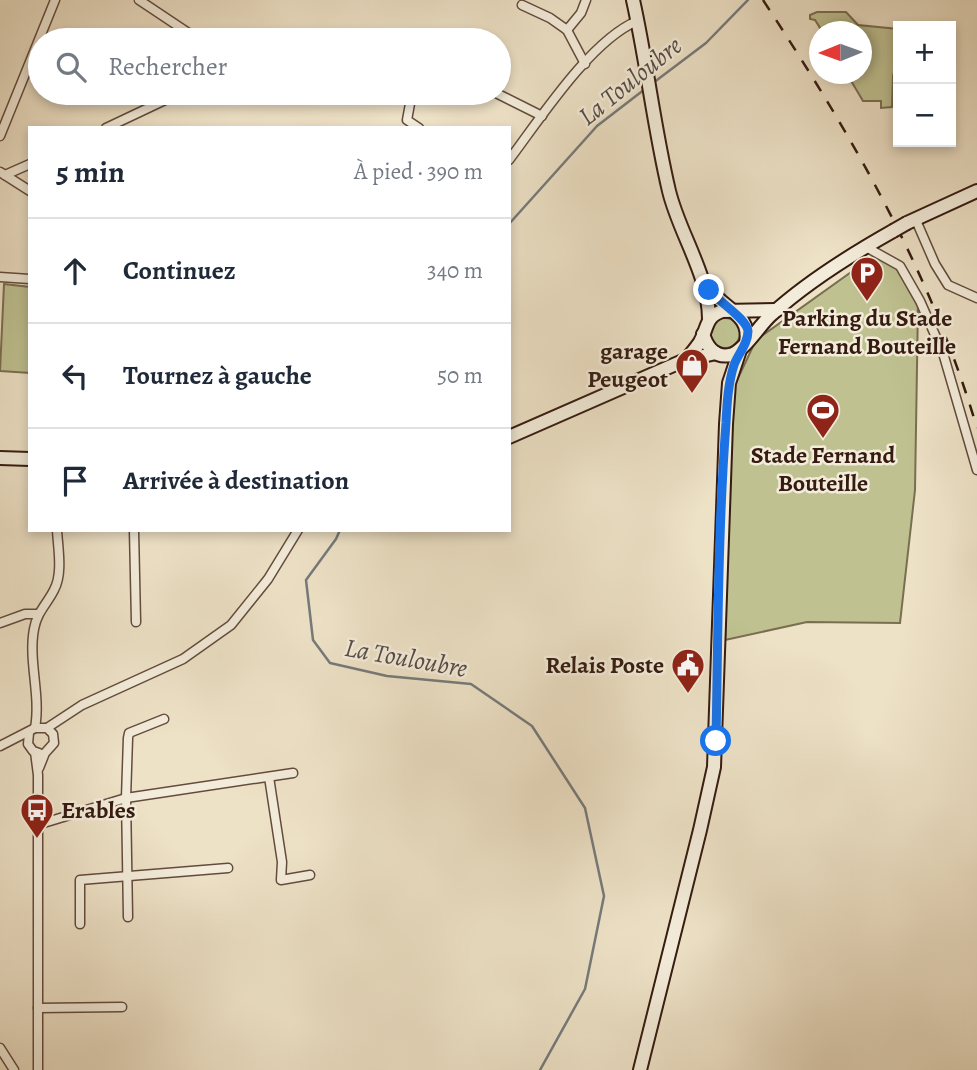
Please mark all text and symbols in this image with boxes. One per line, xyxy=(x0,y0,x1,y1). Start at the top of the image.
north arrow xyxy=(809,21,872,84)
map controls xyxy=(893,21,956,147)
button: + xyxy=(893,21,956,84)
search box xyxy=(28,28,511,105)
water label: La Touloubre xyxy=(571,28,689,134)
icon: search xyxy=(52,48,90,86)
text: Rechercher xyxy=(108,49,228,84)
button: − xyxy=(893,84,956,147)
text: 5 min xyxy=(56,152,125,192)
text: À pied · 390 m xyxy=(354,156,483,187)
icon: ahead xyxy=(56,252,94,290)
text: Continuez xyxy=(123,253,236,288)
parking icon: Parking du Stade Fernand Bouteille xyxy=(848,254,886,303)
text: 340 m xyxy=(427,255,483,286)
route end xyxy=(693,274,724,305)
place label: Parking du Stade Fernand Bouteille xyxy=(778,302,956,362)
place label: garage Peugeot xyxy=(587,335,668,395)
shop icon: garage Peugeot xyxy=(673,346,711,395)
icon: left xyxy=(56,357,94,395)
text: Tournez à gauche xyxy=(123,358,312,393)
text: 50 m xyxy=(437,360,483,391)
sports icon: Stade Fernand Bouteille xyxy=(804,391,842,440)
place label: Stade Fernand Bouteille xyxy=(751,439,895,499)
icon: arrive xyxy=(56,462,94,500)
text: Arrivée à destination xyxy=(123,463,349,498)
water label: La Touloubre xyxy=(342,630,470,686)
public building icon: Relais Poste xyxy=(669,646,707,695)
place label: Relais Poste xyxy=(545,649,664,681)
route start xyxy=(700,725,731,756)
bus stop icon: Erables xyxy=(18,791,56,840)
place label: Erables xyxy=(61,794,136,826)

